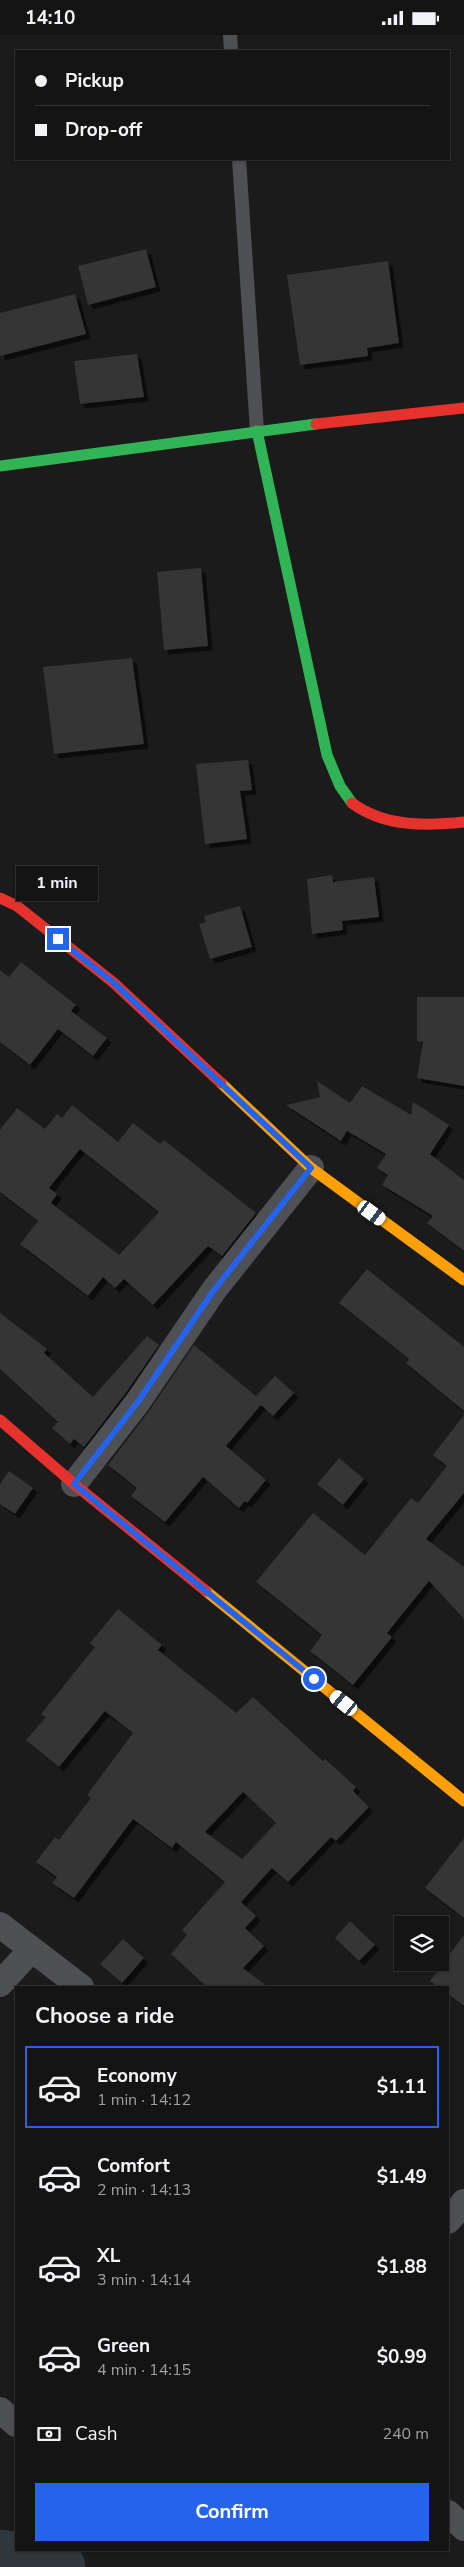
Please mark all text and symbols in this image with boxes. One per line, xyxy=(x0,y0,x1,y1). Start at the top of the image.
text: 14:10 xyxy=(25,5,75,31)
text: Pickup xyxy=(65,68,124,94)
text: Drop-off xyxy=(65,117,142,143)
callout: 1 min xyxy=(17,867,99,901)
text: 1 min xyxy=(36,872,78,894)
route end xyxy=(47,928,69,950)
car xyxy=(355,1198,388,1228)
route start xyxy=(303,1668,325,1690)
car xyxy=(327,1688,360,1718)
map controls xyxy=(394,1916,449,1971)
button: layers xyxy=(394,1916,449,1971)
text: Choose a ride xyxy=(35,2001,174,2031)
text: Economy xyxy=(97,2063,177,2089)
icon: car xyxy=(37,2065,82,2110)
text: $1.11 xyxy=(377,2074,427,2100)
text: 1 min · 14:12 xyxy=(97,2089,191,2111)
text: Comfort xyxy=(97,2153,170,2179)
icon: car xyxy=(37,2155,82,2200)
text: $1.49 xyxy=(377,2164,427,2190)
text: 2 min · 14:13 xyxy=(97,2179,191,2201)
text: XL xyxy=(97,2243,120,2269)
icon: car xyxy=(37,2245,82,2290)
text: $1.88 xyxy=(377,2254,427,2280)
text: 3 min · 14:14 xyxy=(97,2269,191,2291)
text: Green xyxy=(97,2333,150,2359)
icon: car xyxy=(37,2335,82,2380)
text: $0.99 xyxy=(377,2344,427,2370)
text: 4 min · 14:15 xyxy=(97,2359,191,2381)
icon: cash xyxy=(35,2420,63,2448)
text: Cash xyxy=(75,2421,117,2447)
text: 240 m xyxy=(382,2423,429,2445)
button: Confirm xyxy=(35,2483,429,2541)

